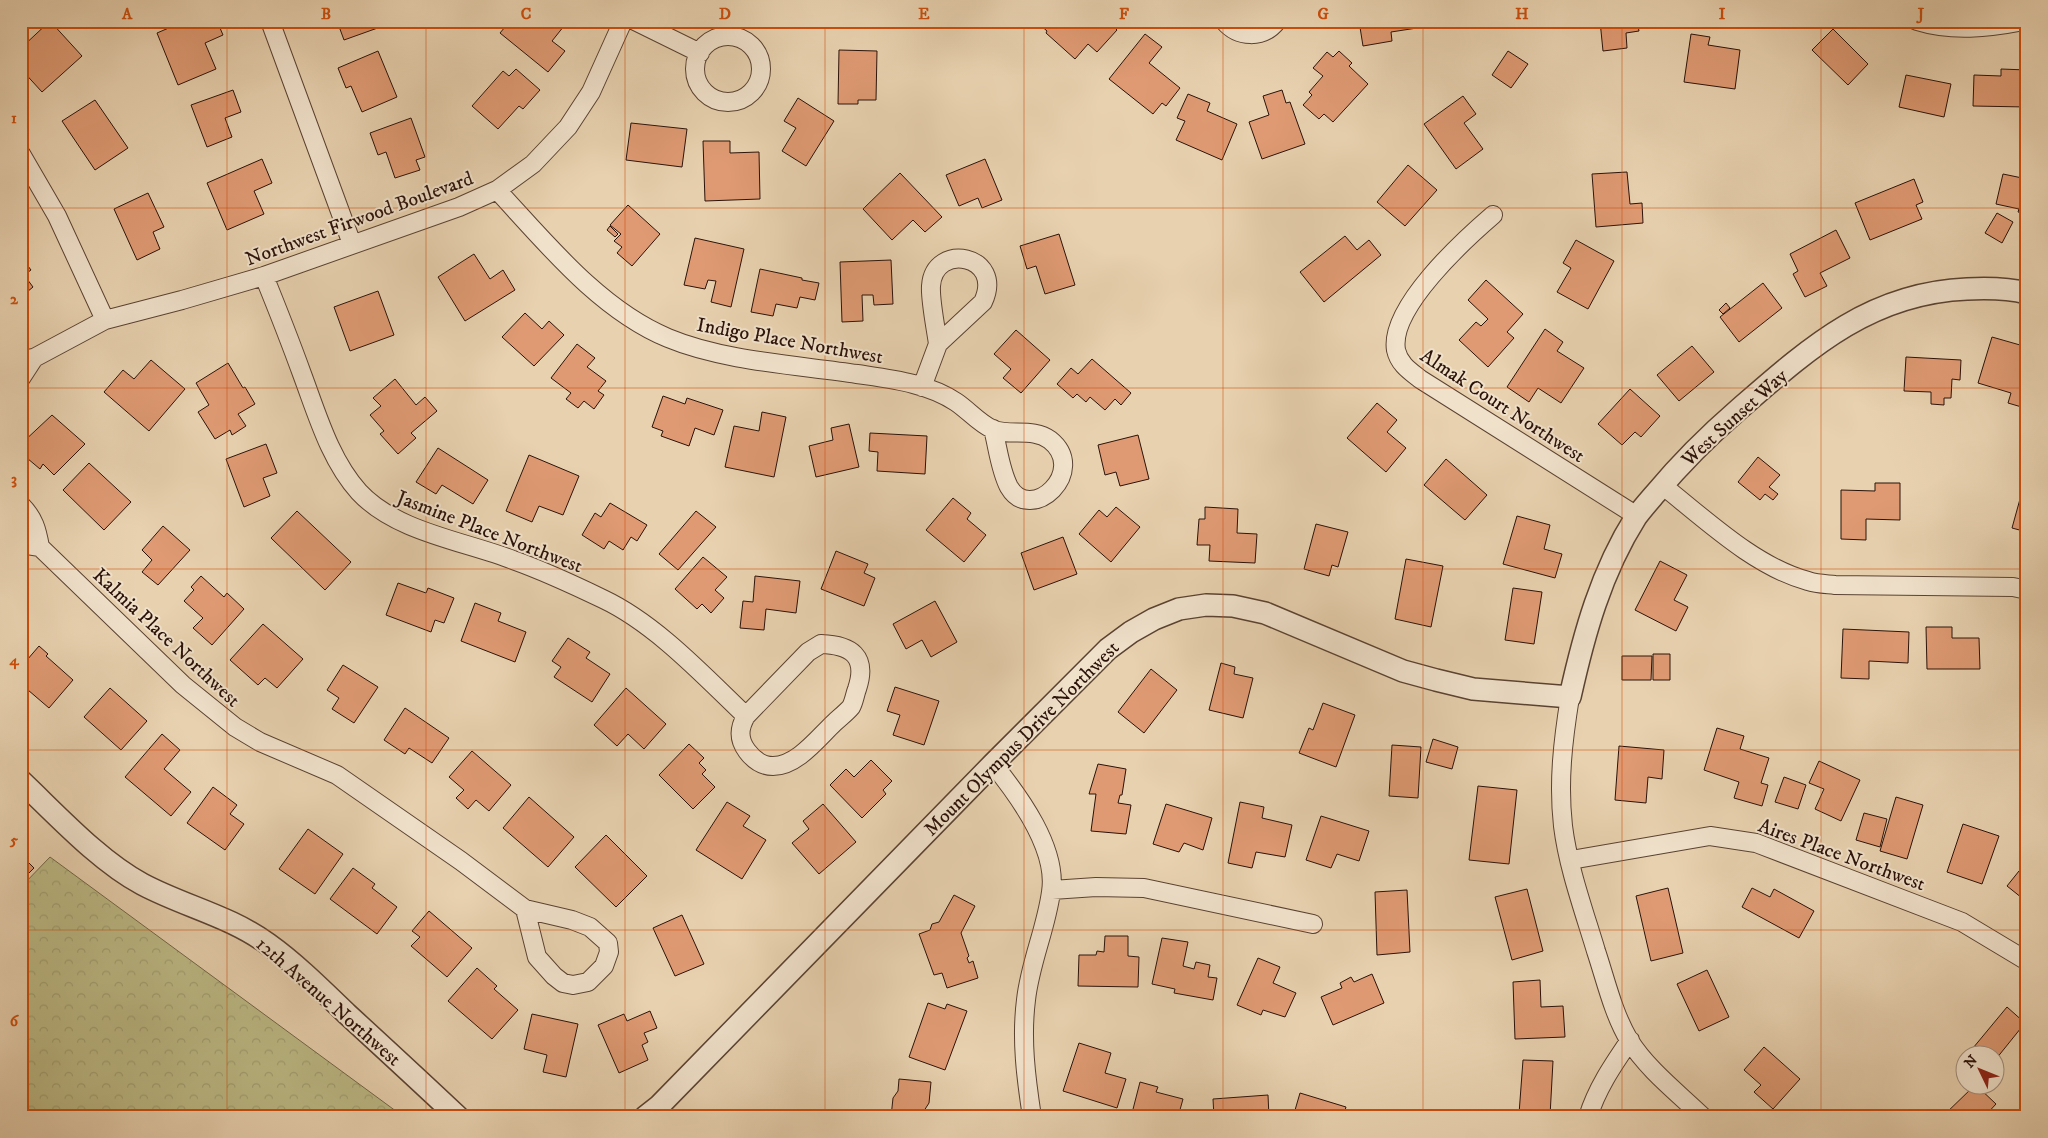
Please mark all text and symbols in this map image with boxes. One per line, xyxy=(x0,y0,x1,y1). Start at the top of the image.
text: A xyxy=(121,4,133,24)
text: B xyxy=(321,4,331,24)
text: C xyxy=(521,4,531,24)
text: D xyxy=(719,4,731,24)
text: E xyxy=(918,4,930,24)
text: F xyxy=(1119,4,1129,24)
text: G xyxy=(1317,4,1329,24)
text: H xyxy=(1515,4,1529,24)
text: I xyxy=(1719,4,1726,24)
text: J xyxy=(1916,4,1925,24)
text: 1 xyxy=(11,108,17,128)
street label: Northwest Firwood Boulevard xyxy=(242,166,477,272)
text: 2 xyxy=(10,289,19,309)
street label: Indigo Place Northwest xyxy=(695,313,885,370)
street label: Almak Court Northwest xyxy=(1415,344,1589,469)
street label: West Sunset Way xyxy=(1676,364,1794,473)
text: 3 xyxy=(11,469,17,489)
street label: Jasmine Place Northwest xyxy=(391,485,586,579)
street label: Kalmia Place Northwest xyxy=(87,563,245,713)
street label: Mount Olympus Drive Northwest xyxy=(919,636,1125,842)
text: 4 xyxy=(8,650,19,670)
street label: Aires Place Northwest xyxy=(1755,814,1928,897)
text: 5 xyxy=(9,830,18,850)
street label: 12th Avenue Northwest xyxy=(250,932,406,1072)
text: 6 xyxy=(10,1011,20,1031)
north arrow xyxy=(1956,1046,2006,1096)
text: N xyxy=(1961,1051,1982,1072)

